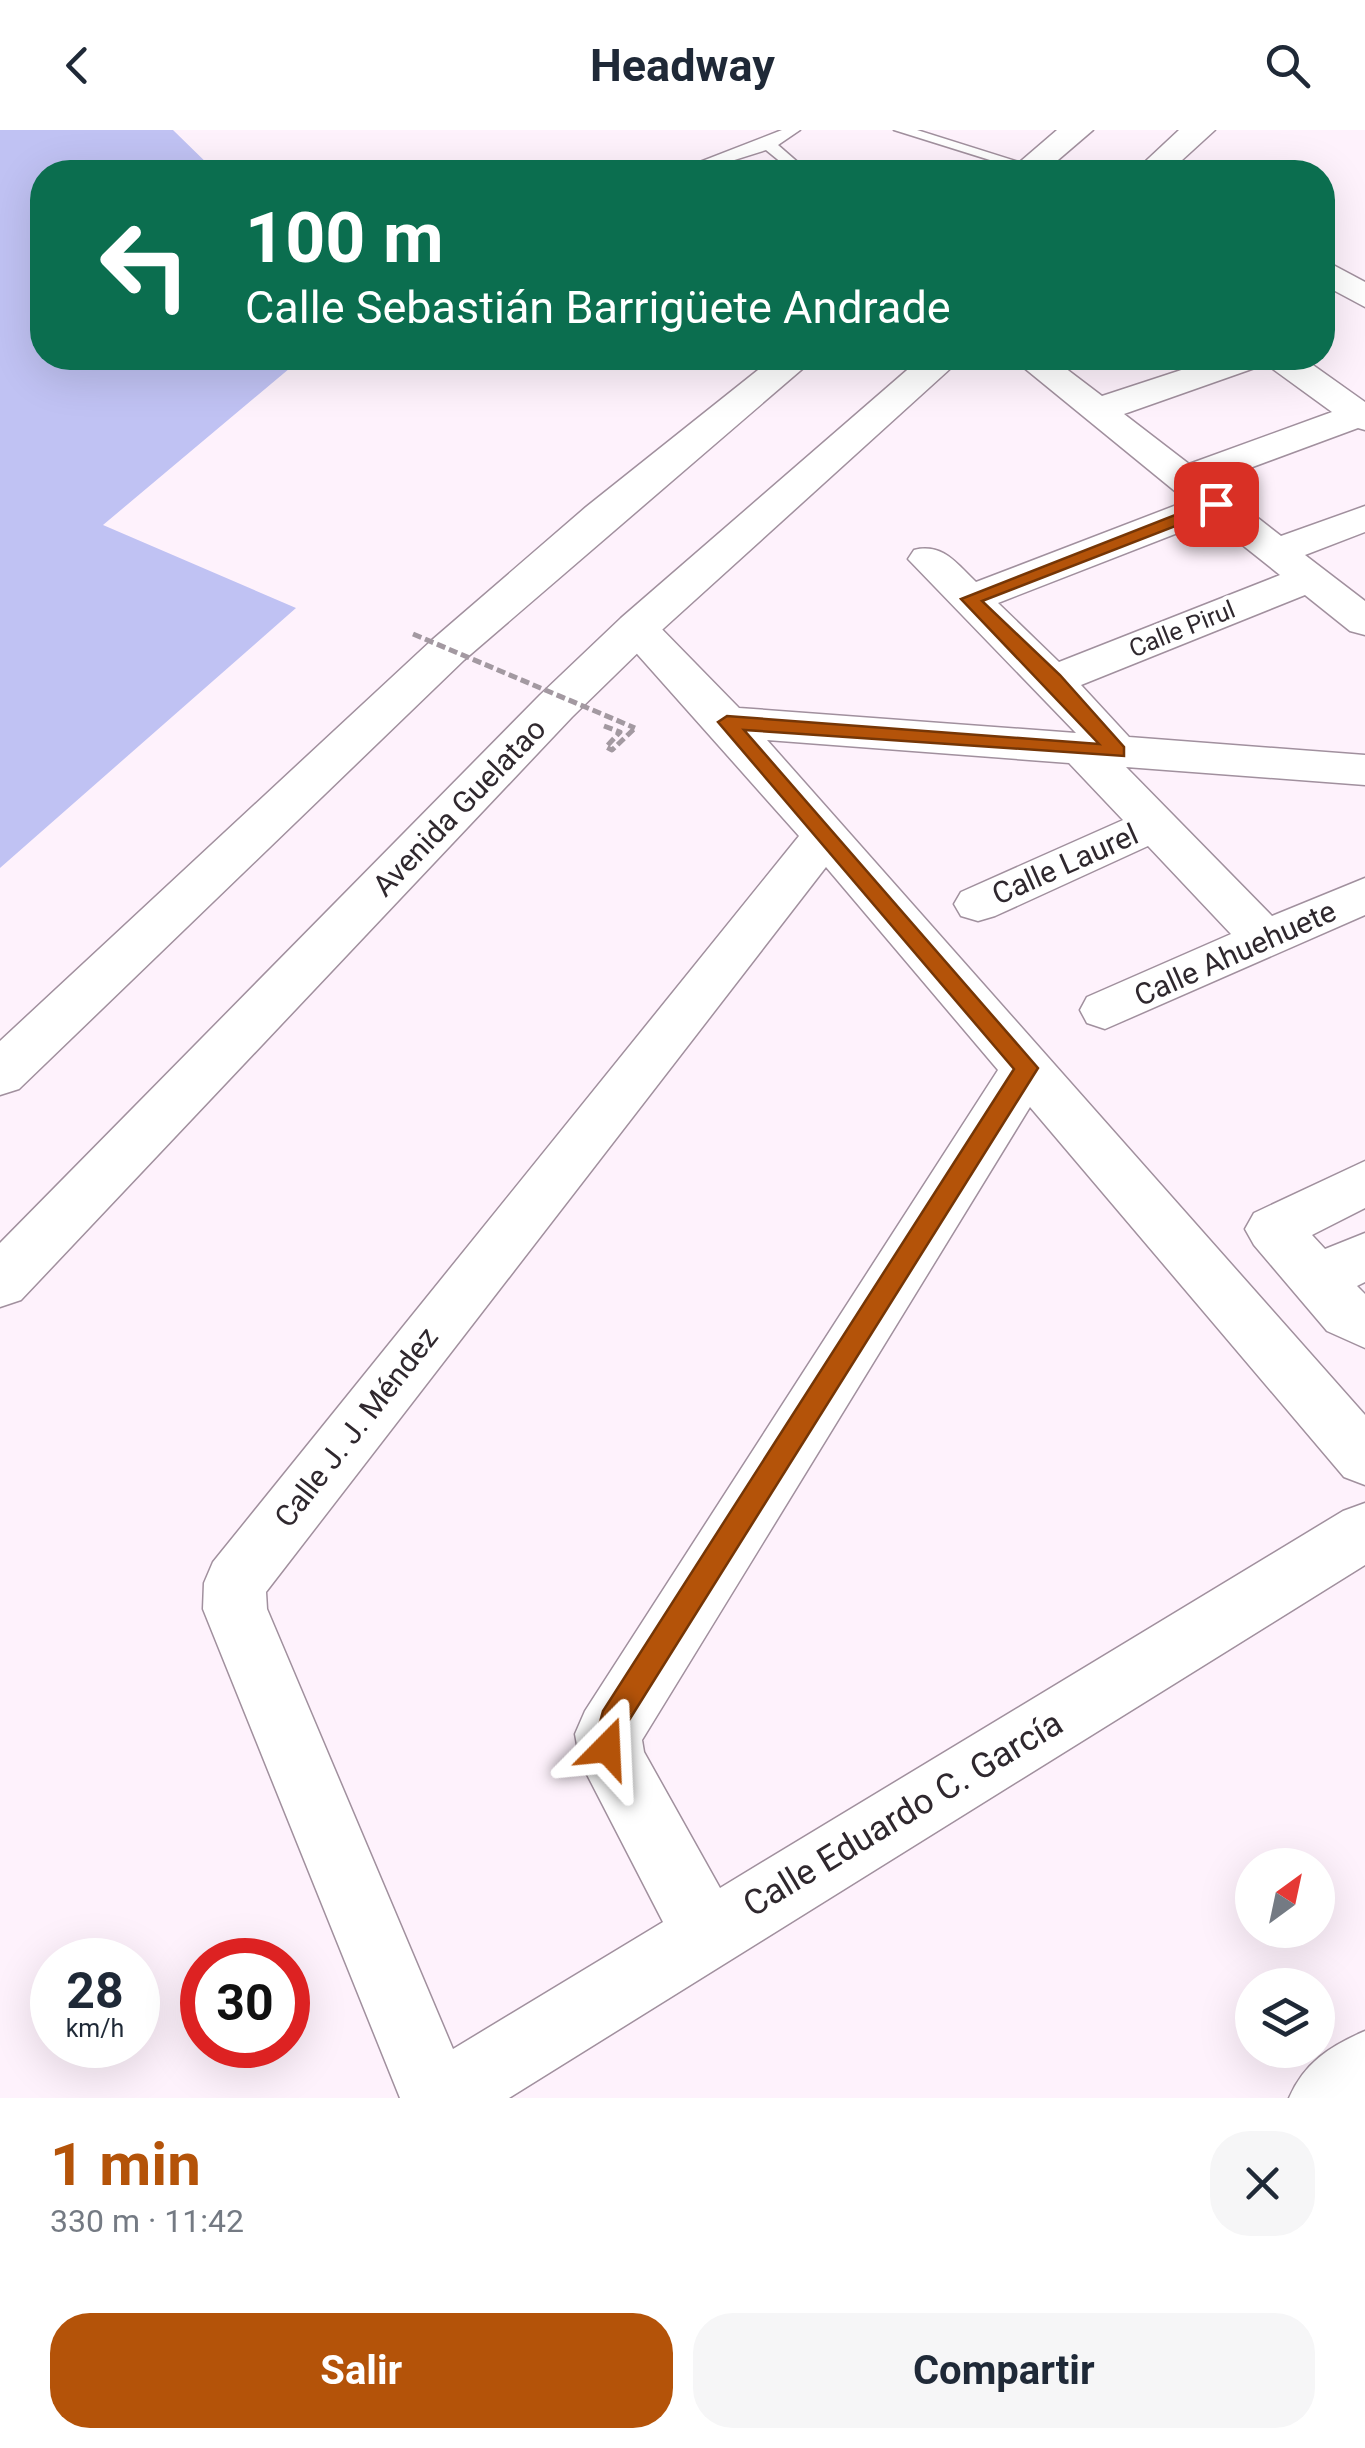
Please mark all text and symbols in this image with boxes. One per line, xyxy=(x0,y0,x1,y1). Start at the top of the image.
icon: back xyxy=(50,38,105,93)
icon: search xyxy=(1260,38,1315,93)
text: Headway xyxy=(590,39,775,92)
text: 100 m xyxy=(245,197,444,279)
icon: left xyxy=(80,200,210,330)
text: Calle Sebastián Barrigüete Andrade xyxy=(245,281,951,334)
pin xyxy=(1174,462,1259,547)
icon: arrive xyxy=(1189,477,1244,532)
street label: Calle Pirul xyxy=(1125,595,1239,663)
street label: Avenida Guelatao xyxy=(365,711,553,903)
street label: Calle Laurel xyxy=(987,816,1143,912)
street label: Calle Ahuehuete xyxy=(1129,893,1341,1013)
street label: Calle J. J. Méndez xyxy=(267,1320,445,1534)
position arrow xyxy=(555,1696,659,1800)
street label: Calle Eduardo C. García xyxy=(736,1702,1070,1926)
north arrow xyxy=(1235,1848,1335,1948)
map controls xyxy=(1235,1848,1335,2068)
speed limit sign: 30 xyxy=(180,1938,310,2068)
text: 28 xyxy=(66,1962,124,2020)
button: layers xyxy=(1235,1968,1335,2068)
text: km/h xyxy=(66,2014,124,2043)
text: 1 min xyxy=(50,2129,201,2200)
button: close xyxy=(1210,2131,1315,2236)
text: 330 m · 11:42 xyxy=(50,2202,244,2240)
button: Salir xyxy=(50,2313,673,2428)
button: Compartir xyxy=(693,2313,1315,2428)

